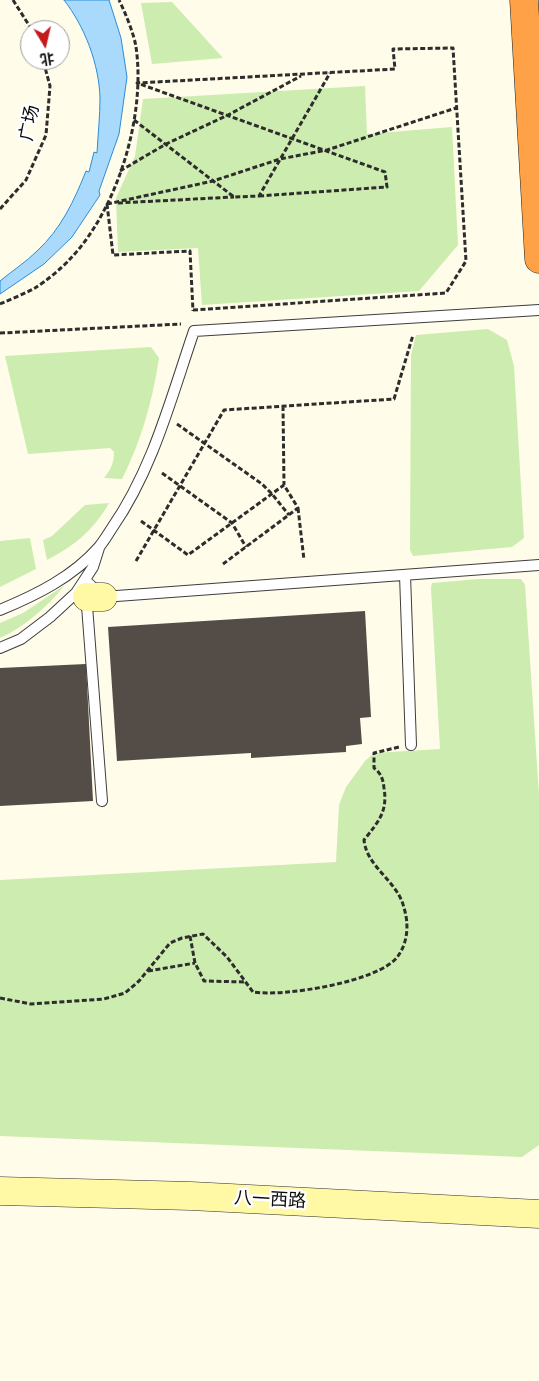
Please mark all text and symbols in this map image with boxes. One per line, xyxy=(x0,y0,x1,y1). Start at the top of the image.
north arrow xyxy=(20,20,70,70)
text: 北 xyxy=(39,49,56,69)
street label: 广场 xyxy=(16,103,44,143)
street label: 八一西路 xyxy=(233,1187,307,1213)

